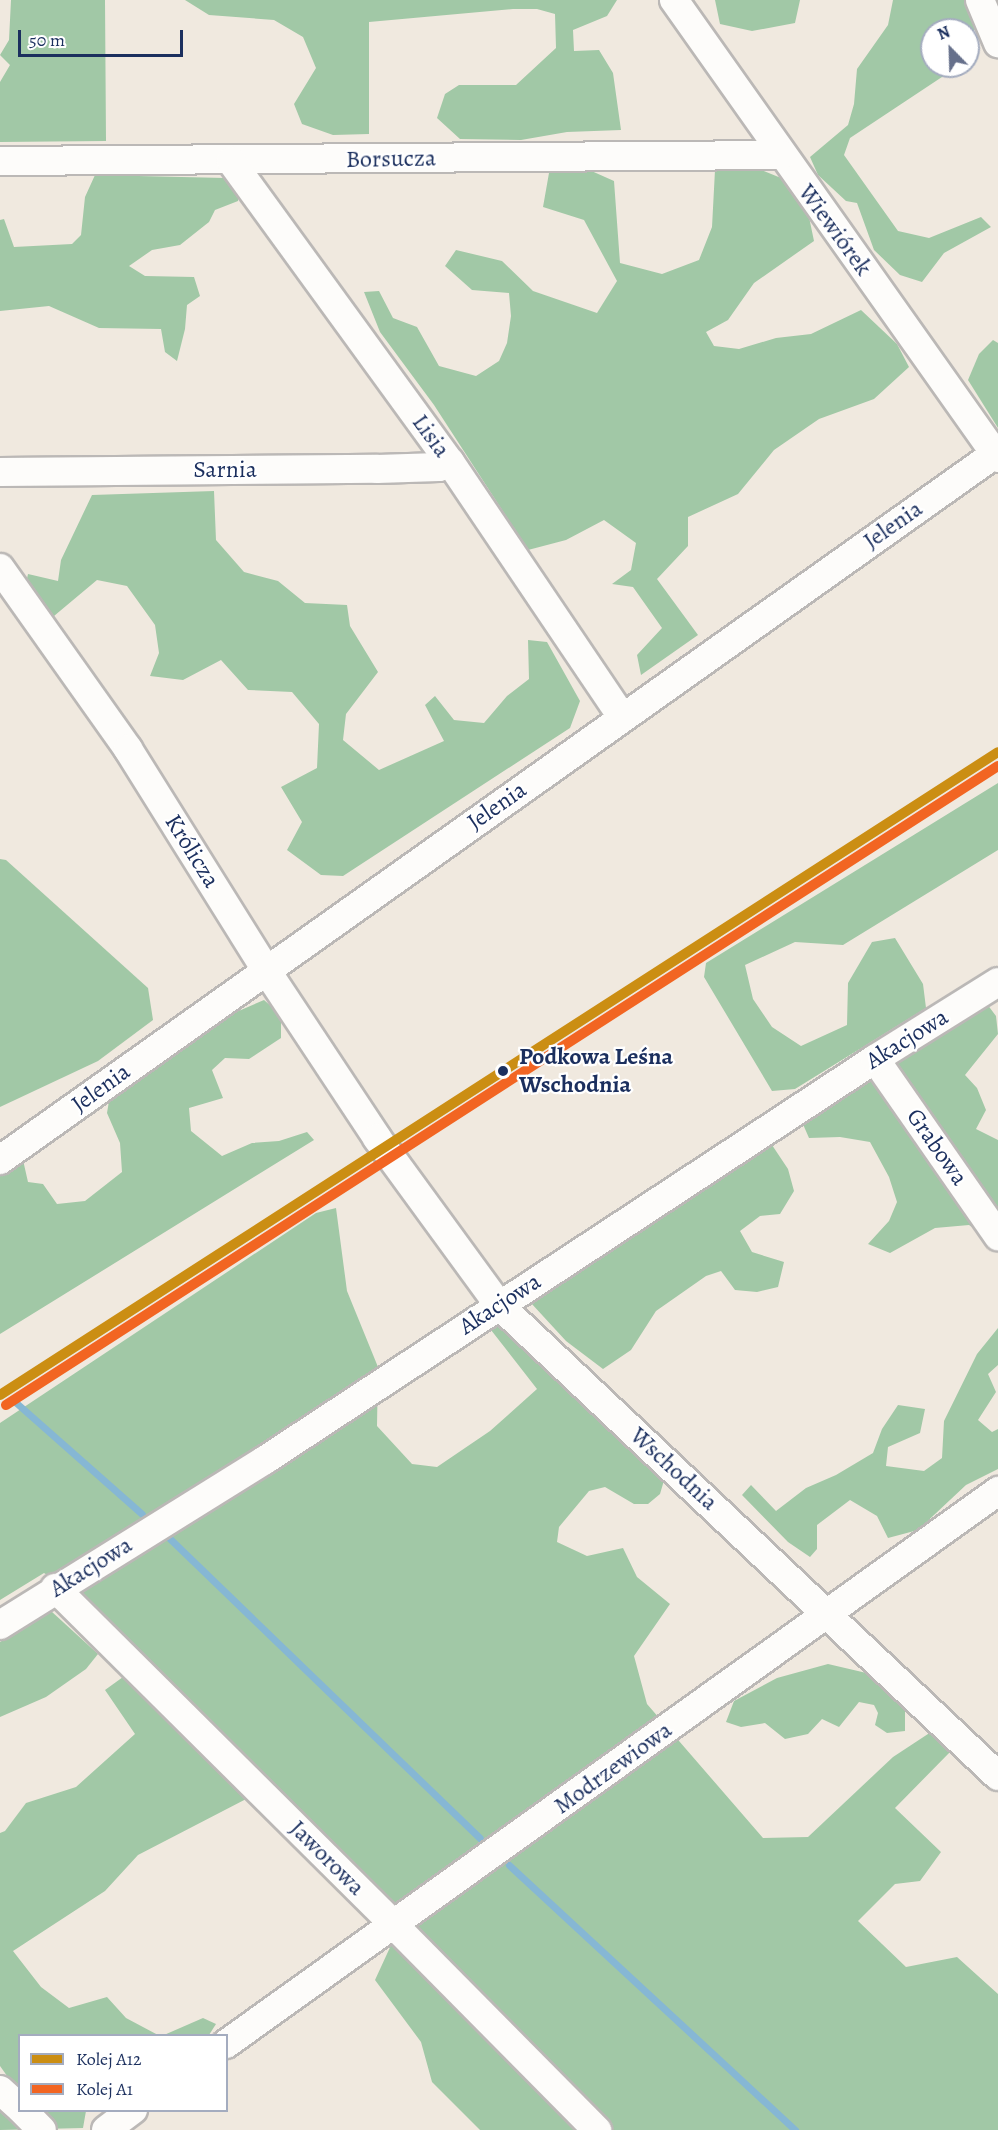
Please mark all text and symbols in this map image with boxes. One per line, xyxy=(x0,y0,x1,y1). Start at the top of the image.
scale bar xyxy=(21,18,186,56)
north arrow xyxy=(920,18,980,78)
text: N xyxy=(934,21,953,46)
text: 50 m xyxy=(29,28,65,52)
street label: Borsucza xyxy=(346,144,436,174)
street label: Wiewiórek xyxy=(792,179,878,281)
street label: Lisia xyxy=(406,409,456,463)
street label: Sarnia xyxy=(193,456,257,484)
street label: Jelenia xyxy=(858,494,928,556)
street label: Jelenia xyxy=(462,775,532,837)
street label: Królicza xyxy=(158,809,226,893)
street label: Akacjowa xyxy=(861,1003,953,1075)
place label: Podkowa Leśna Wschodnia xyxy=(519,1043,673,1099)
street label: Jelenia xyxy=(66,1057,136,1119)
marker: Podkowa Leśna Wschodnia xyxy=(492,1060,514,1082)
street label: Grabowa xyxy=(900,1103,974,1191)
street label: Akacjowa xyxy=(454,1267,546,1341)
street label: Wschodnia xyxy=(624,1421,724,1517)
street label: Akacjowa xyxy=(45,1531,137,1603)
street label: Modrzewiowa xyxy=(548,1716,678,1820)
street label: Jaworowa xyxy=(283,1814,371,1902)
legend xyxy=(18,2034,228,2112)
text: Kolej A12 xyxy=(76,2047,141,2071)
text: Kolej A1 xyxy=(76,2077,133,2101)

